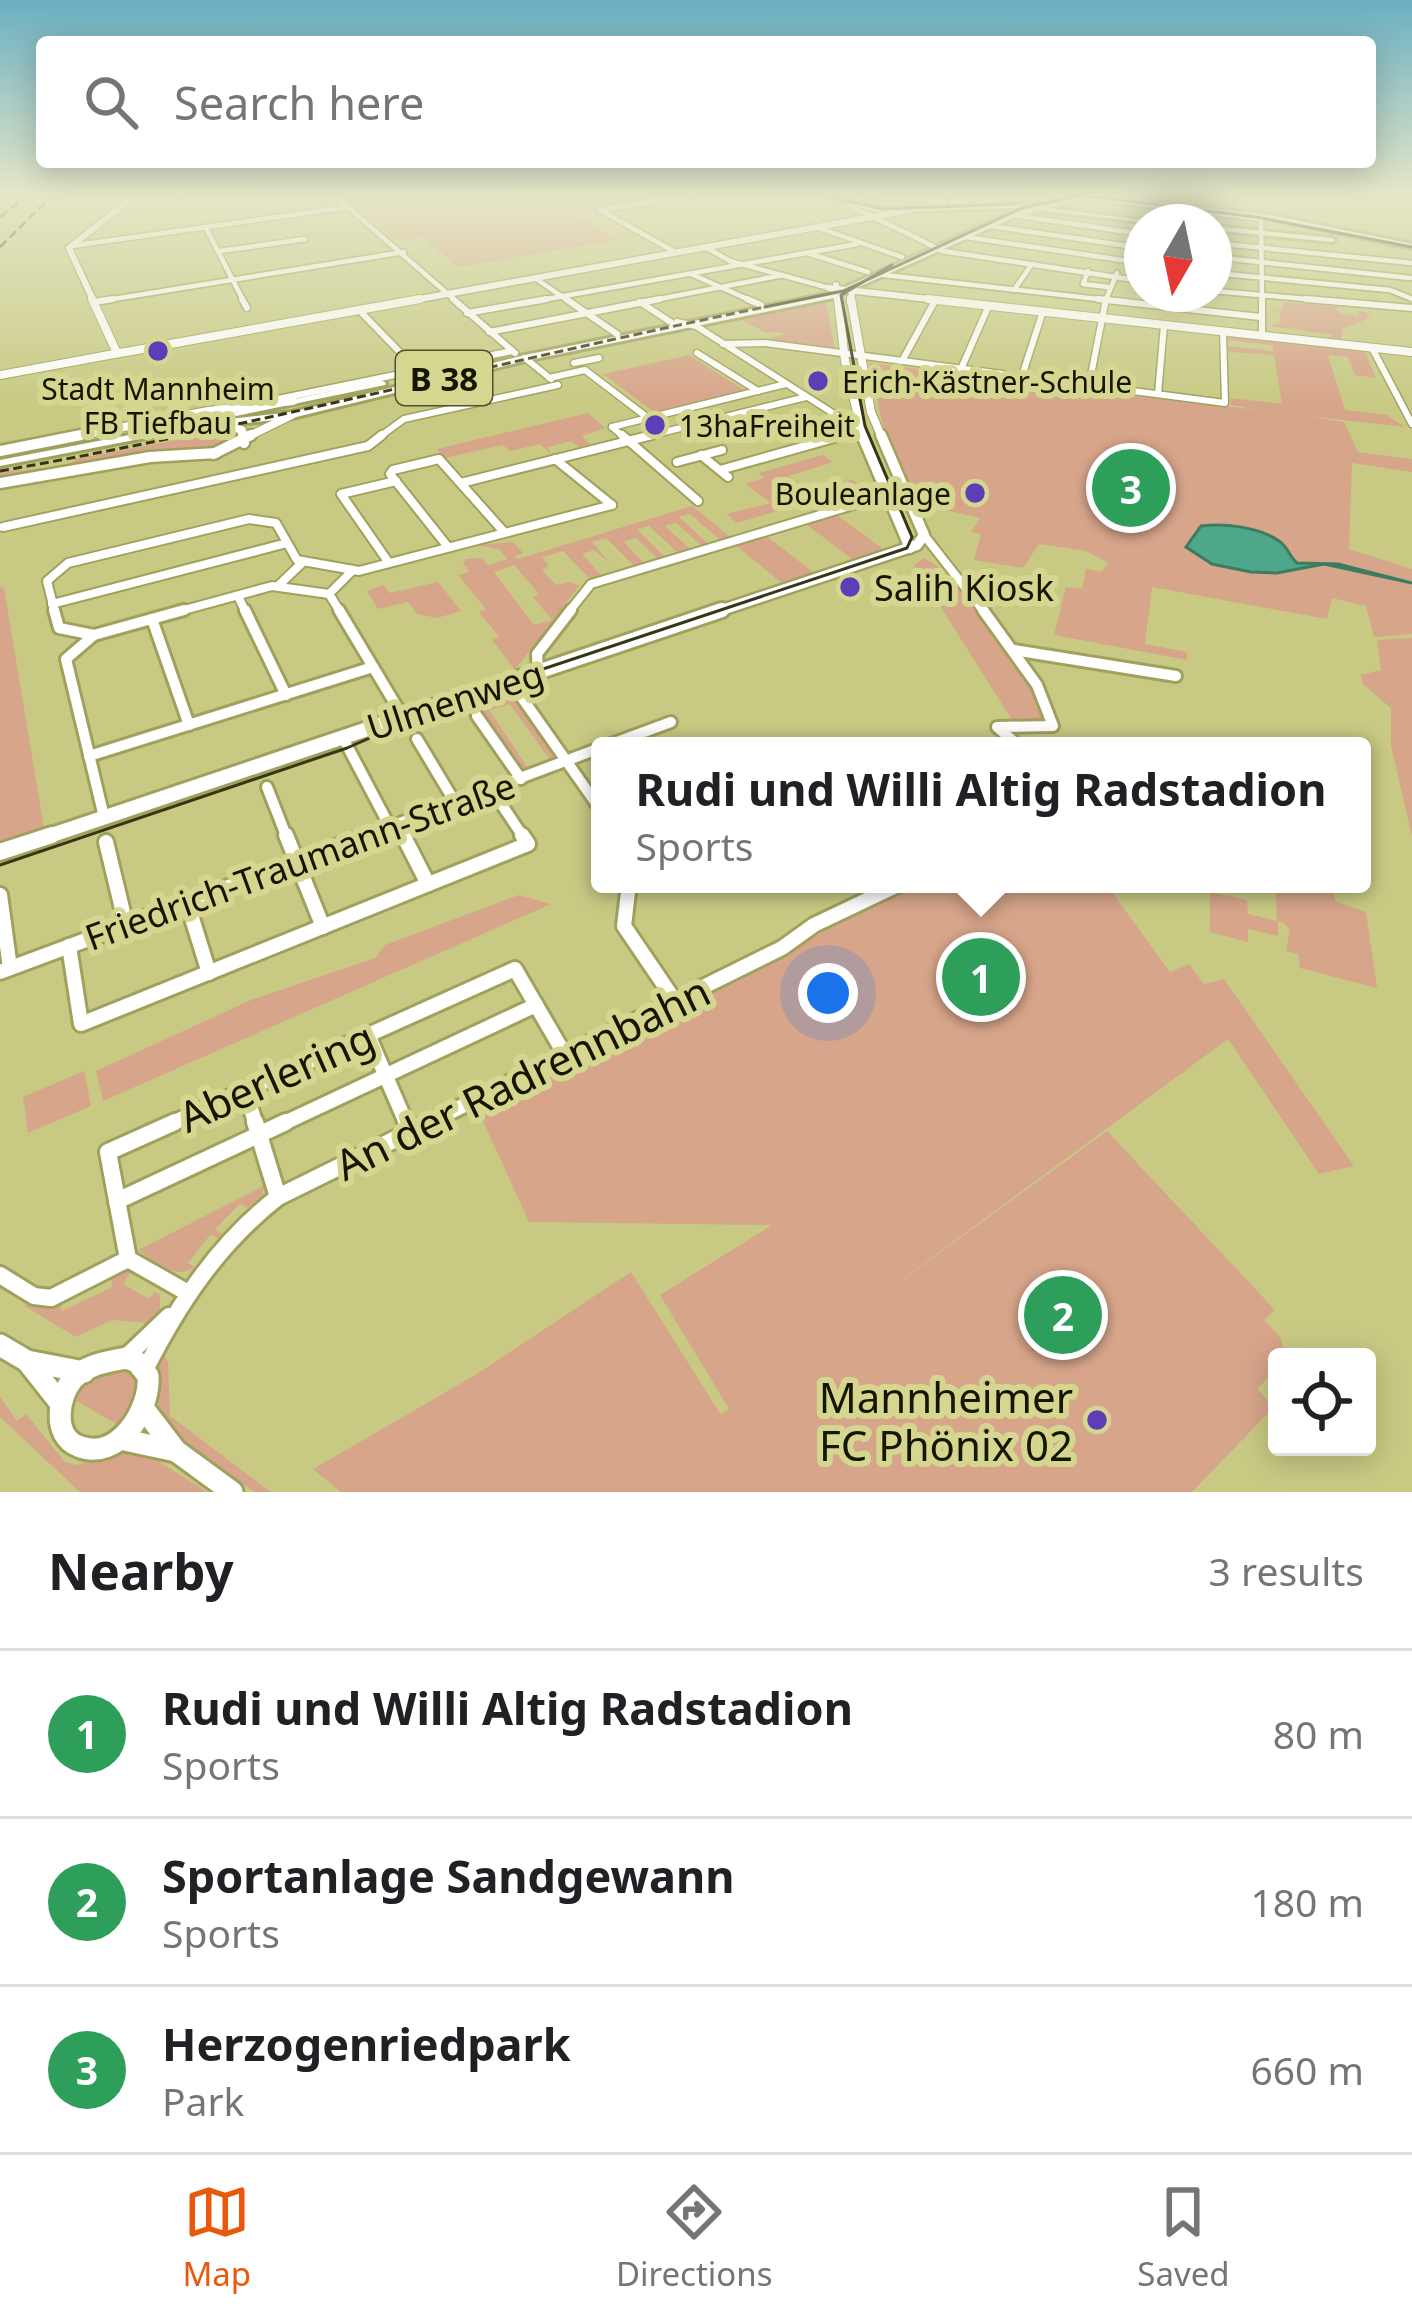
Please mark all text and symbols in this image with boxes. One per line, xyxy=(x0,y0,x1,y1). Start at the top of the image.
search box xyxy=(36,36,1376,168)
icon: search xyxy=(78,69,144,135)
text: Search here xyxy=(174,72,424,133)
north arrow xyxy=(1124,204,1232,312)
marker: Stadt Mannheim FB Tiefbau xyxy=(145,338,171,364)
road number: B 38 xyxy=(396,351,492,405)
place label: Erich-Kästner-Schule xyxy=(842,361,1132,402)
place label: Stadt Mannheim FB Tiefbau xyxy=(41,368,275,443)
marker: Erich-Kästner-Schule xyxy=(805,368,831,394)
place label: 13haFreiheit xyxy=(679,405,855,446)
marker: 13haFreiheit xyxy=(642,412,668,438)
pin: 3 xyxy=(1092,443,1170,533)
place label: Bouleanlage xyxy=(775,473,951,514)
marker: Bouleanlage xyxy=(962,480,988,506)
place label: Salih Kiosk xyxy=(874,563,1054,612)
marker: Salih Kiosk xyxy=(837,574,863,600)
street label: Ulmenweg xyxy=(361,648,549,752)
popup xyxy=(591,737,1371,893)
text: Rudi und Willi Altig Radstadion xyxy=(636,758,1326,819)
street label: Friedrich-Traumann-Straße xyxy=(78,760,522,962)
text: Sports xyxy=(636,819,753,872)
pin: 1 xyxy=(942,932,1020,1022)
street label: An der Radrennbahn xyxy=(325,961,719,1193)
your location xyxy=(798,963,858,1023)
street label: Aberlering xyxy=(169,1008,383,1144)
pin: 2 xyxy=(1024,1270,1102,1360)
map controls xyxy=(1268,1348,1376,1456)
button: locate xyxy=(1268,1348,1376,1456)
place label: Mannheimer FC Phönix 02 xyxy=(819,1368,1073,1473)
marker: Mannheimer FC Phönix 02 xyxy=(1084,1407,1110,1433)
text: Nearby xyxy=(48,1535,234,1605)
text: 3 results xyxy=(1209,1544,1364,1597)
text: Rudi und Willi Altig Radstadion xyxy=(162,1677,853,1738)
text: 1 xyxy=(76,1707,98,1760)
text: 80 m xyxy=(1273,1707,1364,1760)
text: Sports xyxy=(162,1738,280,1791)
text: Sportanlage Sandgewann xyxy=(162,1845,734,1906)
text: 2 xyxy=(76,1875,98,1928)
text: 180 m xyxy=(1250,1875,1364,1928)
text: Sports xyxy=(162,1906,280,1959)
text: Herzogenriedpark xyxy=(162,2013,571,2074)
text: 3 xyxy=(76,2043,98,2096)
text: 660 m xyxy=(1250,2043,1364,2096)
text: Park xyxy=(162,2074,244,2127)
tab: Map xyxy=(182,2179,251,2296)
tab: Directions xyxy=(616,2179,773,2296)
tab: Saved xyxy=(1137,2179,1230,2296)

